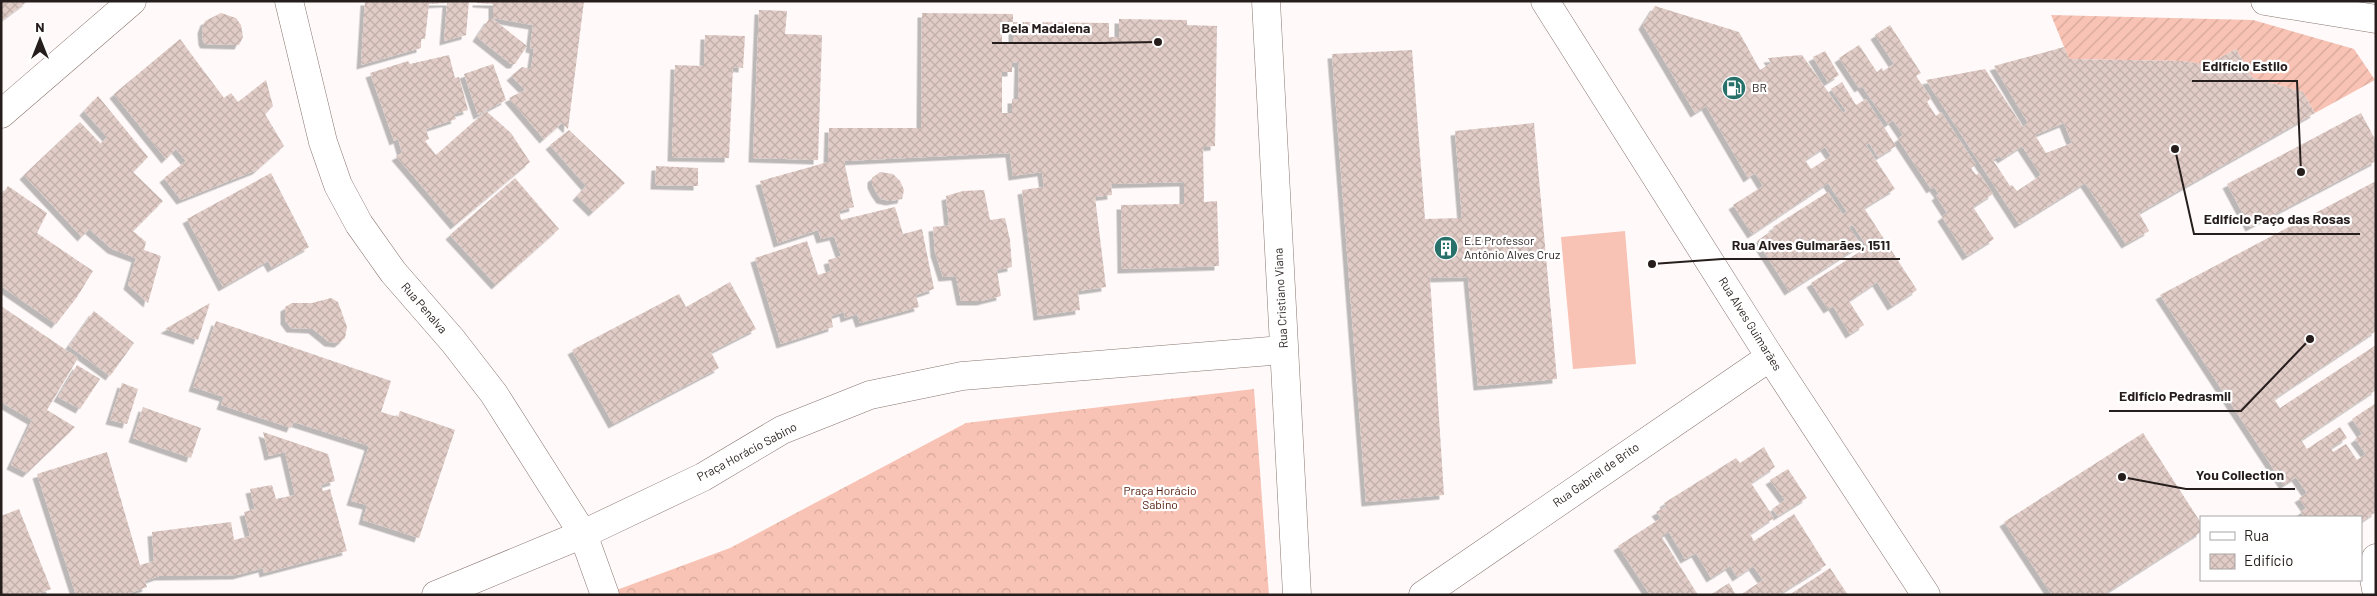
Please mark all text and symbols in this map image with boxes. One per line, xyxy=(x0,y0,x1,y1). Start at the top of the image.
callout: Bela Madalena xyxy=(992,14,1101,43)
north arrow xyxy=(15,15,65,65)
text: N xyxy=(35,18,45,35)
text: Bela Madalena xyxy=(1002,19,1090,36)
callout: Edifício Estilo xyxy=(2192,52,2297,81)
text: Edifício Estilo xyxy=(2202,57,2288,74)
fuel station icon: BR xyxy=(1721,75,1747,101)
place label: BR xyxy=(1752,80,1767,94)
callout: Edifício Paço das Rosas xyxy=(2194,205,2360,234)
text: Edifício Paço das Rosas xyxy=(2204,210,2350,227)
callout: Rua Alves Guimarães, 1511 xyxy=(1722,230,1900,259)
place label: E.E Professor Antônio Alves Cruz xyxy=(1464,233,1560,261)
building icon: E.E Professor Antônio Alves Cruz xyxy=(1433,235,1459,261)
text: Rua Alves Guimarães, 1511 xyxy=(1732,236,1890,253)
street label: Rua Cristiano Viana xyxy=(1270,247,1290,349)
street label: Rua Alves Guimarães xyxy=(1716,274,1785,373)
street label: Rua Penalva xyxy=(399,279,451,336)
callout: Edifício Pedrasmil xyxy=(2109,382,2241,411)
text: Edifício Pedrasmil xyxy=(2119,387,2231,404)
street label: Praça Horácio Sabino xyxy=(694,419,799,483)
street label: Rua Gabriel de Brito xyxy=(1550,439,1641,509)
callout: You Collection xyxy=(2186,460,2295,489)
text: You Collection xyxy=(2196,466,2284,483)
park label: Praça Horácio Sabino xyxy=(1124,483,1196,511)
legend xyxy=(2200,516,2362,581)
text: Rua xyxy=(2244,526,2269,544)
text: Edifício xyxy=(2244,551,2293,569)

